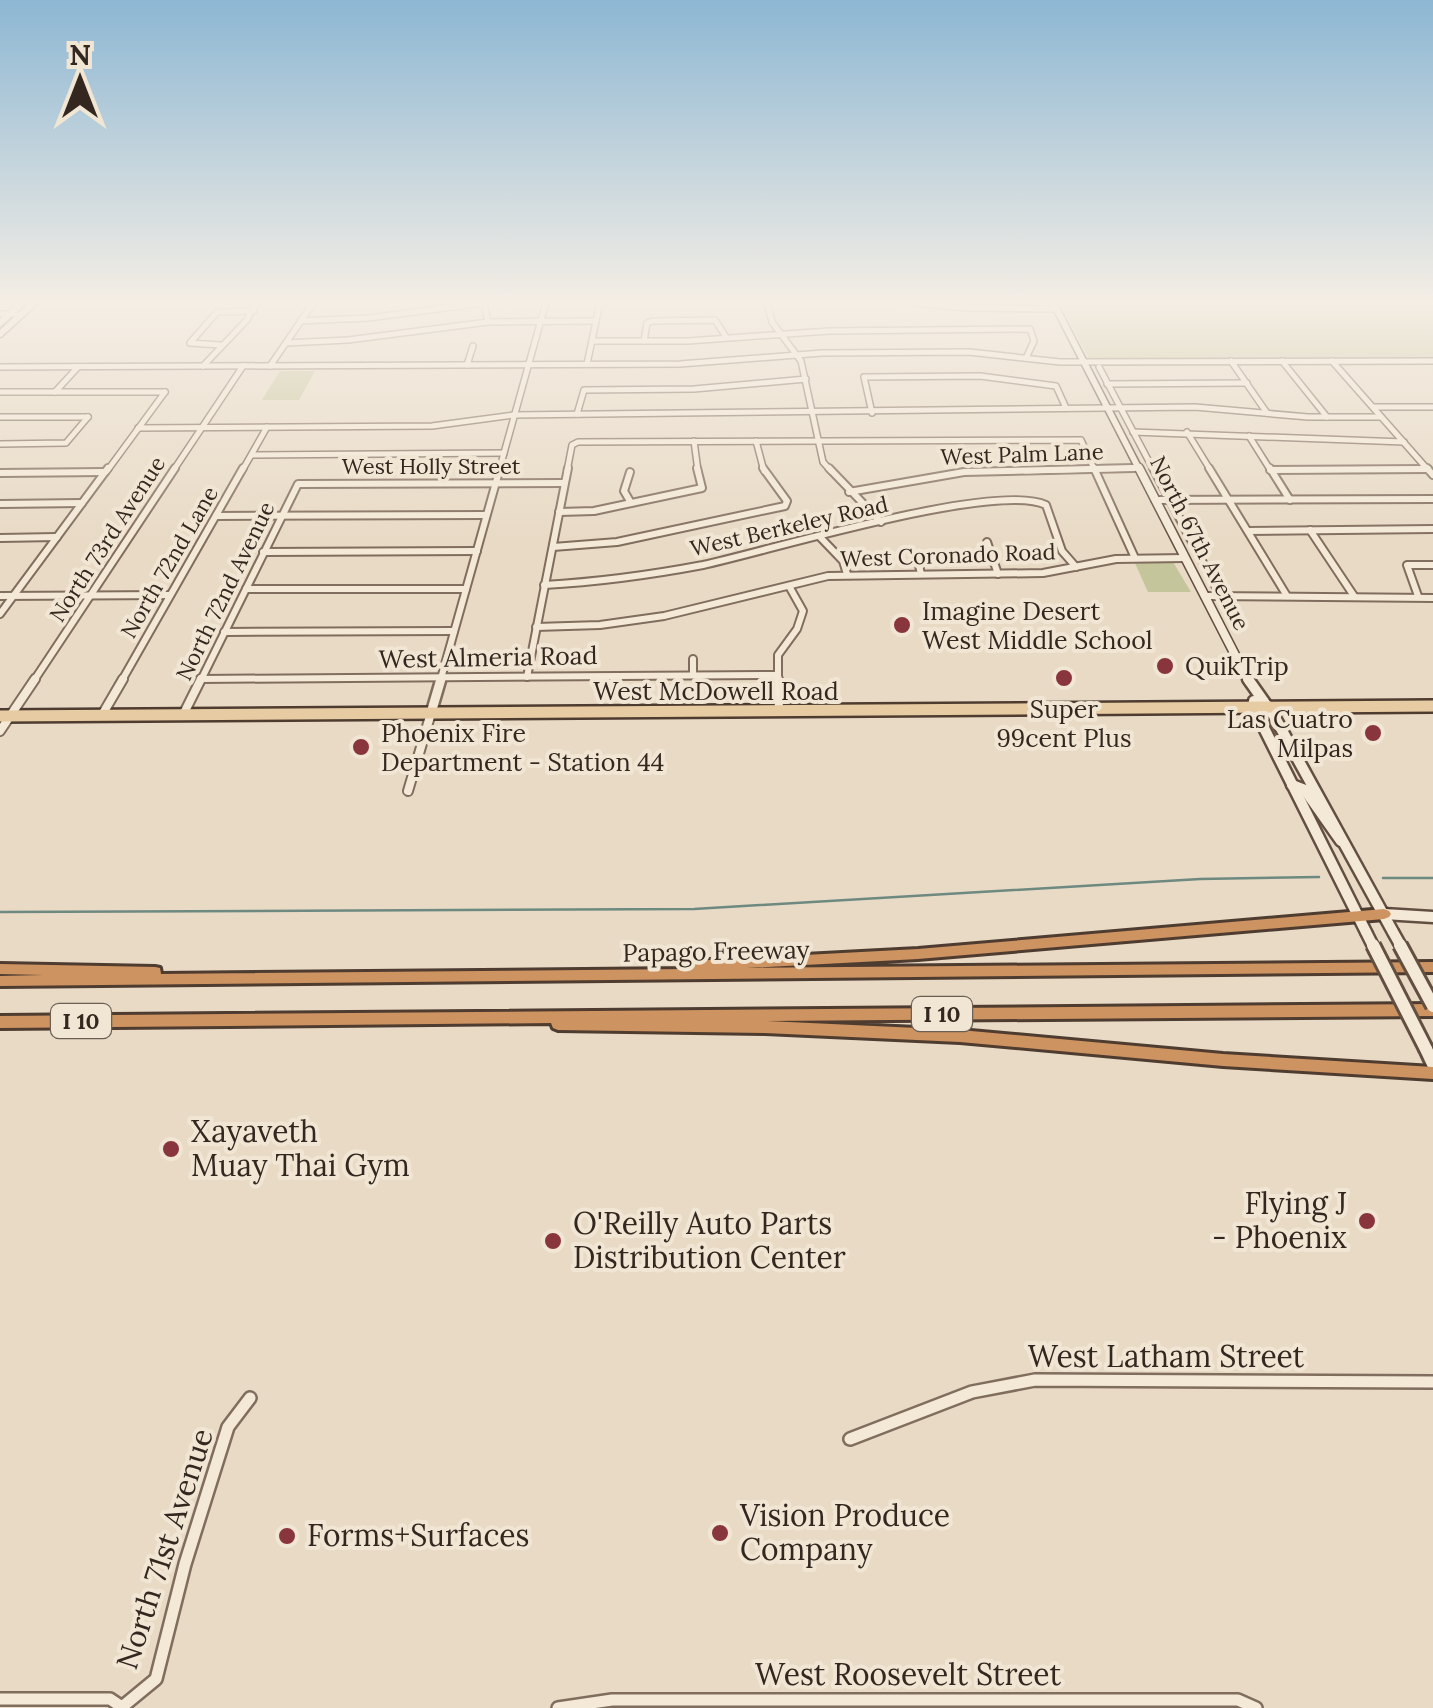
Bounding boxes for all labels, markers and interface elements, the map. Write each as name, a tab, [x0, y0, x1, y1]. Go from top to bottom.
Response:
north arrow	[30, 30, 130, 130]
text: N	[69, 37, 91, 73]
street label: West Palm Lane	[940, 437, 1104, 471]
street label: North 73rd Avenue	[43, 451, 171, 627]
street label: North 67th Avenue	[1144, 451, 1256, 635]
street label: West Holly Street	[342, 452, 521, 480]
street label: North 72nd Lane	[114, 481, 224, 643]
street label: West Berkeley Road	[687, 490, 891, 562]
street label: North 72nd Avenue	[170, 497, 280, 685]
street label: West Coronado Road	[840, 537, 1056, 573]
place label: Imagine Desert West Middle School	[922, 595, 1153, 656]
marker: Imagine Desert West Middle School	[891, 614, 913, 636]
street label: West Almeria Road	[378, 639, 598, 675]
place label: QuikTrip	[1185, 650, 1289, 682]
marker: QuikTrip	[1154, 655, 1176, 677]
marker: Super 99cent Plus	[1053, 667, 1075, 689]
street label: West McDowell Road	[593, 675, 839, 707]
place label: Super 99cent Plus	[996, 693, 1132, 754]
place label: Las Cuatro Milpas	[1227, 703, 1353, 764]
place label: Phoenix Fire Department - Station 44	[381, 717, 664, 778]
marker: Las Cuatro Milpas	[1362, 722, 1384, 744]
marker: Phoenix Fire Department - Station 44	[350, 736, 372, 758]
street label: Papago Freeway	[622, 933, 811, 969]
road number: I 10	[912, 997, 972, 1031]
road number: I 10	[51, 1004, 111, 1038]
place label: Xayaveth Muay Thai Gym	[191, 1112, 410, 1185]
marker: Xayaveth Muay Thai Gym	[160, 1138, 182, 1160]
place label: Flying J - Phoenix	[1212, 1184, 1347, 1256]
place label: O'Reilly Auto Parts Distribution Center	[573, 1204, 846, 1276]
marker: Flying J - Phoenix	[1356, 1210, 1378, 1232]
marker: O'Reilly Auto Parts Distribution Center	[542, 1230, 564, 1252]
street label: West Latham Street	[1028, 1337, 1305, 1375]
street label: North 71st Avenue	[107, 1424, 221, 1674]
place label: Vision Produce Company	[739, 1496, 950, 1569]
place label: Forms+Surfaces	[307, 1516, 529, 1554]
marker: Vision Produce Company	[709, 1522, 731, 1544]
marker: Forms+Surfaces	[276, 1525, 298, 1547]
street label: West Roosevelt Street	[755, 1655, 1061, 1693]

